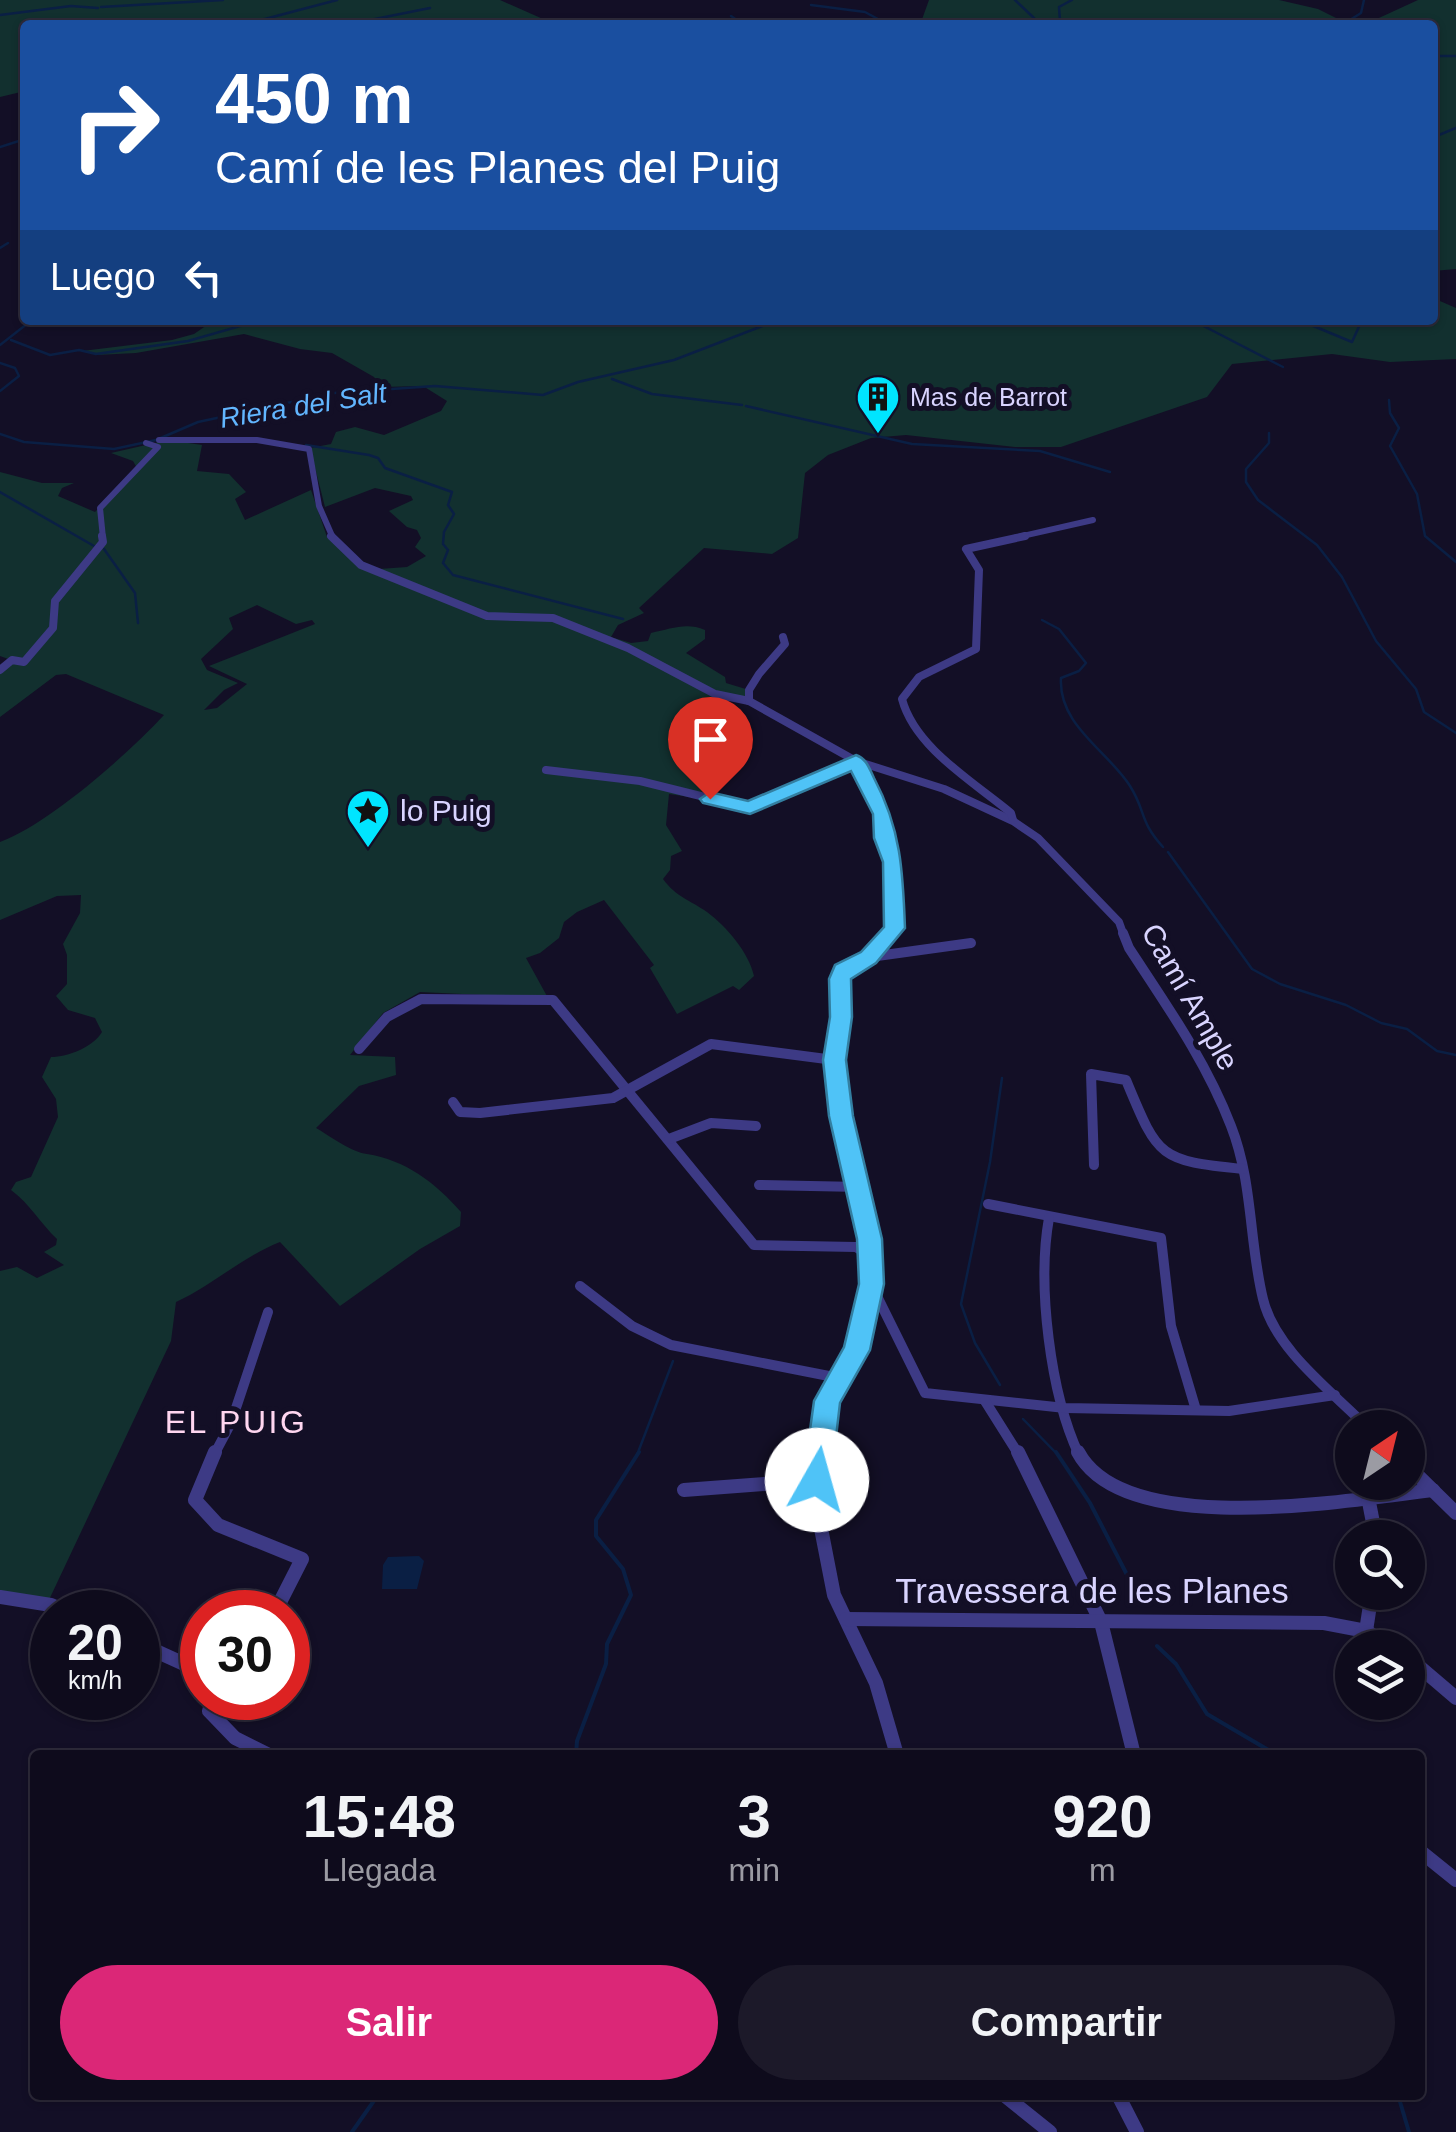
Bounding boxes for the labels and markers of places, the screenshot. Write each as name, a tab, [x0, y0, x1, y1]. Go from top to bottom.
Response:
building icon: Mas de Barrot	[855, 374, 901, 435]
place label: Mas de Barrot	[910, 383, 1067, 411]
pin	[668, 697, 753, 800]
place icon: lo Puig	[345, 788, 391, 849]
place label: lo Puig	[400, 794, 492, 827]

